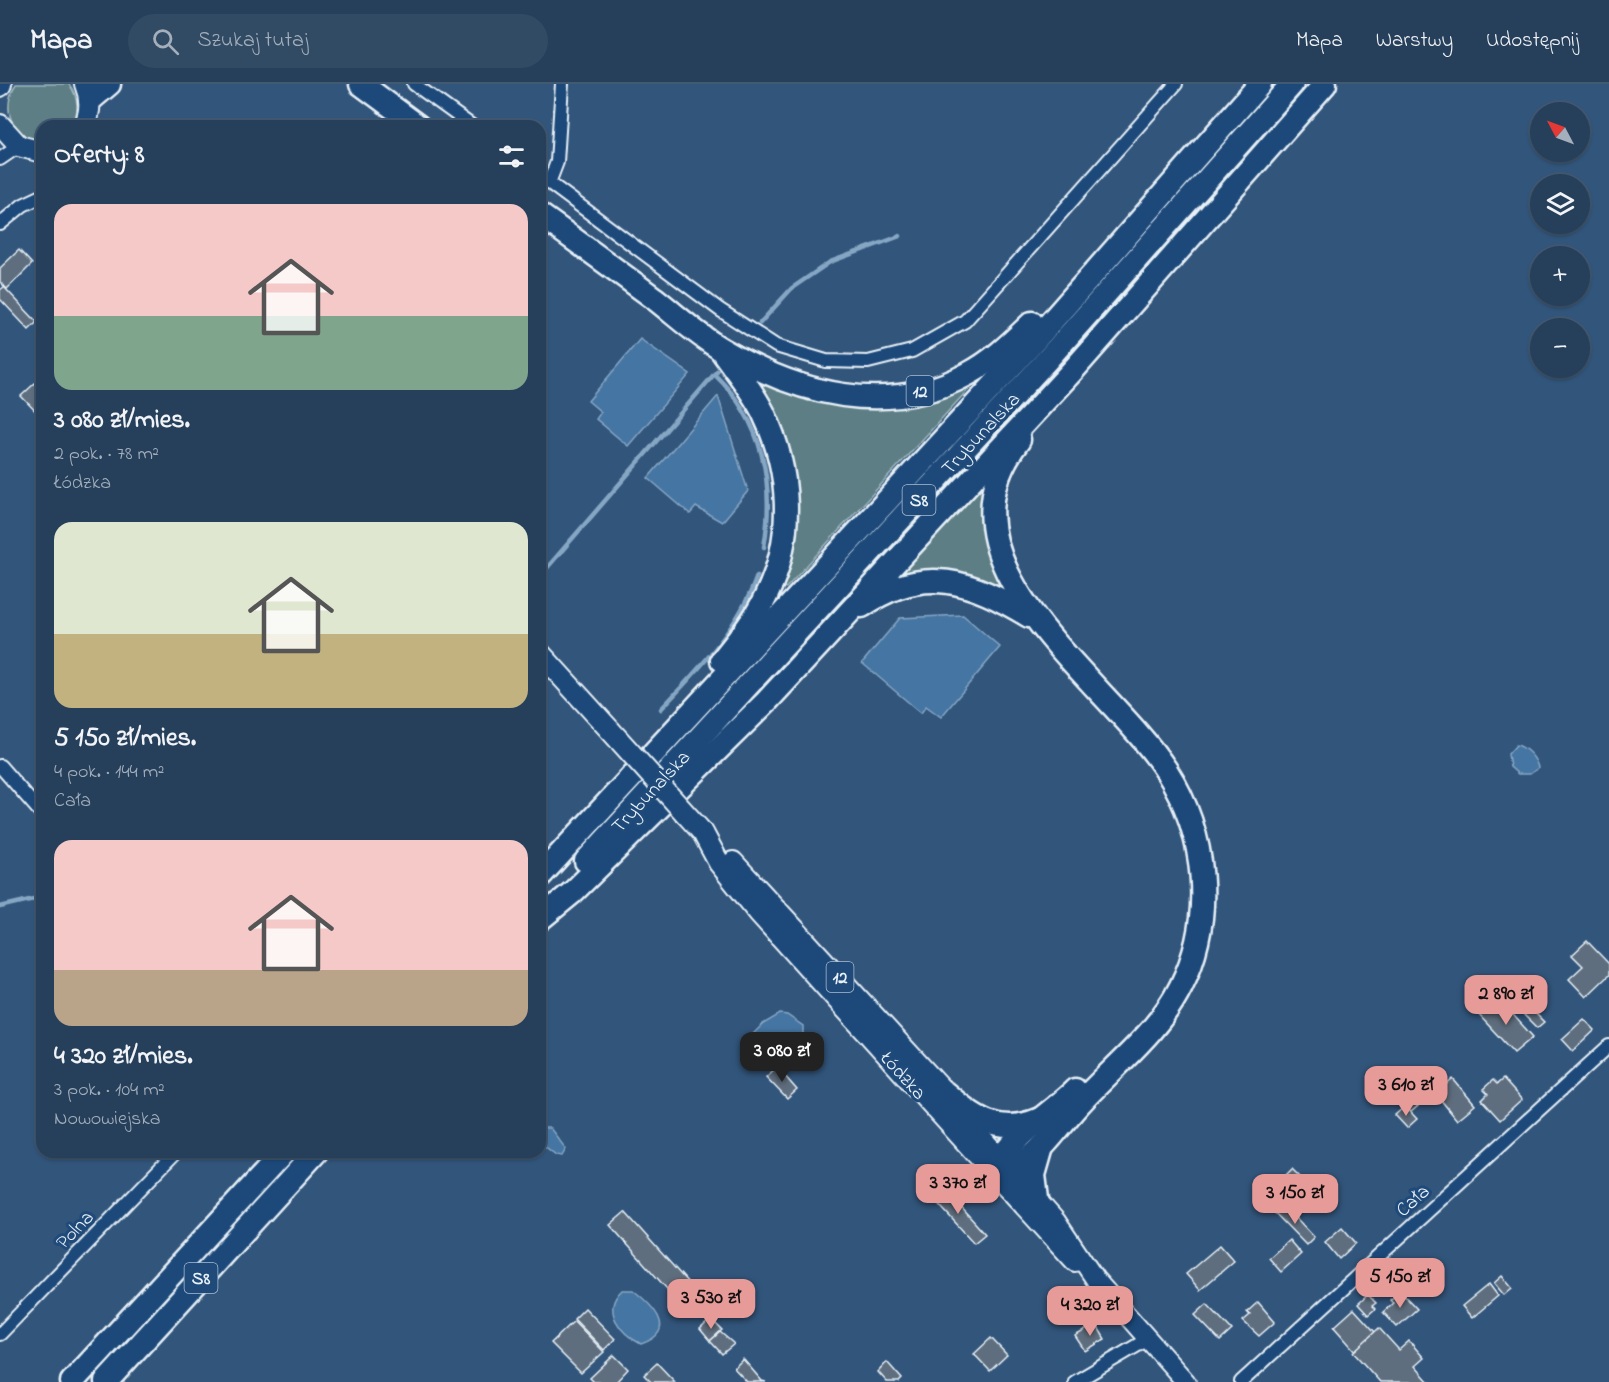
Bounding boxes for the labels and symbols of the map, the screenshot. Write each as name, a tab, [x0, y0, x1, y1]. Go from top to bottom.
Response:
north arrow	[1530, 102, 1590, 162]
road number: 12	[906, 376, 934, 406]
street label: Trybunalska	[936, 387, 1028, 483]
road number: S8	[902, 485, 936, 515]
street label: Trybunalska	[606, 745, 698, 841]
road number: 12	[826, 962, 854, 992]
pin: 2 890 zł	[1444, 975, 1568, 1026]
pin: 3 080 zł	[720, 1032, 844, 1083]
street label: Łódzka	[872, 1045, 932, 1108]
pin: 3 610 zł	[1344, 1066, 1468, 1117]
pin: 3 370 zł	[896, 1164, 1020, 1215]
pin: 3 150 zł	[1233, 1174, 1357, 1225]
street label: Cała	[1390, 1179, 1437, 1225]
street label: Polna	[50, 1205, 102, 1257]
pin: 5 150 zł	[1338, 1258, 1462, 1309]
road number: S8	[184, 1263, 218, 1293]
pin: 3 530 zł	[649, 1279, 773, 1330]
pin: 4 320 zł	[1028, 1286, 1152, 1337]

